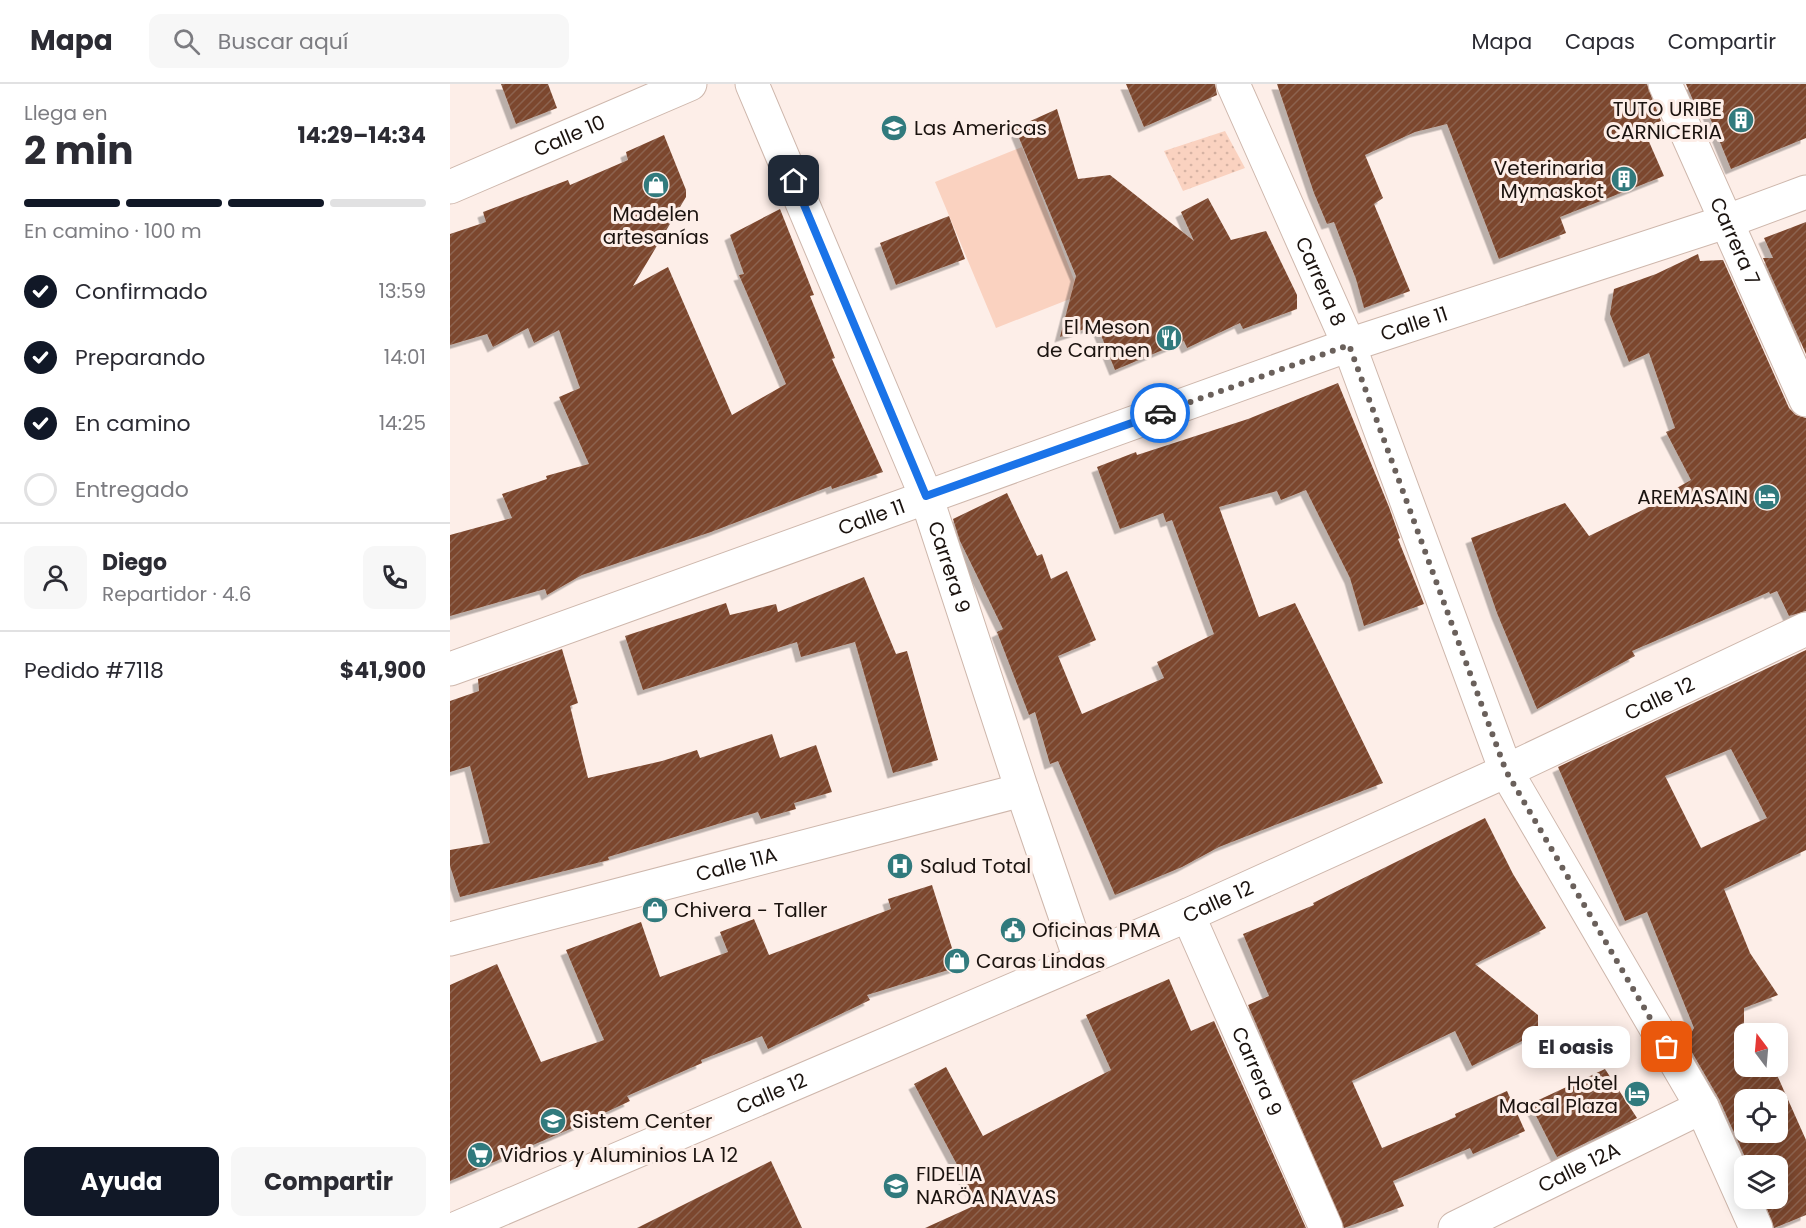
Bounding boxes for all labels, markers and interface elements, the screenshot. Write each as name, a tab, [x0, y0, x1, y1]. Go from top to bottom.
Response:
search box	[149, 14, 569, 68]
text: Mapa	[30, 21, 113, 60]
icon: search	[170, 25, 203, 58]
text: Buscar aquí	[218, 26, 348, 57]
text: Mapa	[1471, 27, 1532, 56]
text: Capas	[1565, 27, 1635, 56]
text: Compartir	[1668, 27, 1776, 56]
place label: TUTO URIBE CARNICERIA	[1606, 95, 1722, 146]
text: Llega en	[24, 99, 108, 127]
building icon: TUTO URIBE CARNICERIA	[1726, 105, 1756, 135]
street label: Calle 10	[529, 108, 610, 163]
school or university icon: Las Americas	[879, 113, 909, 143]
place label: Las Americas	[914, 114, 1047, 142]
text: 14:29–14:34	[298, 120, 426, 151]
text: 2 min	[24, 123, 134, 178]
place label: Veterinaria Mymaskot	[1494, 154, 1604, 205]
pin	[768, 155, 819, 206]
icon: home	[777, 164, 810, 197]
building icon: Veterinaria Mymaskot	[1609, 164, 1639, 194]
shop icon: Madelen artesanías	[641, 170, 671, 200]
street label: Carrera 7	[1703, 193, 1767, 290]
place label: Madelen artesanías	[603, 200, 709, 251]
text: En camino · 100 m	[24, 217, 202, 245]
street label: Carrera 8	[1289, 232, 1353, 331]
icon: check	[24, 275, 57, 308]
text: Confirmado	[75, 276, 208, 307]
text: 13:59	[378, 277, 426, 305]
street label: Calle 11	[1377, 300, 1451, 348]
place label: El Meson de Carmen	[1037, 313, 1150, 364]
restaurant icon: El Meson de Carmen	[1154, 323, 1184, 353]
icon: check	[24, 341, 57, 374]
text: Preparando	[75, 342, 205, 373]
text: 14:01	[384, 343, 426, 371]
courier	[1130, 383, 1190, 443]
icon: car	[1144, 397, 1177, 430]
icon: check	[24, 407, 57, 440]
text: En camino	[75, 408, 191, 439]
text: 14:25	[379, 409, 426, 437]
text: Entregado	[75, 474, 189, 505]
hotel icon: AREMASAIN	[1752, 482, 1782, 512]
place label: AREMASAIN	[1637, 483, 1748, 511]
street label: Calle 11	[834, 492, 909, 542]
street label: Carrera 9	[921, 517, 977, 617]
button: person	[24, 546, 87, 609]
button: phone	[363, 546, 426, 609]
text: Diego	[102, 547, 167, 578]
text: Repartidor · 4.6	[102, 580, 251, 608]
text: Pedido #7118	[24, 655, 164, 686]
text: $41,900	[340, 655, 426, 686]
street label: Calle 12	[1620, 670, 1699, 727]
street label: Calle 11A	[693, 840, 780, 888]
hospital icon: Salud Total	[885, 851, 915, 881]
place label: Salud Total	[920, 852, 1031, 880]
street label: Calle 12	[1178, 873, 1258, 930]
shop icon: Chivera - Taller	[640, 895, 670, 925]
place label: Chivera - Taller	[674, 896, 828, 924]
public building icon: Oficinas PMA	[998, 915, 1028, 945]
place label: Oficinas PMA	[1032, 916, 1161, 944]
shop icon: Caras Lindas	[942, 946, 972, 976]
place label: Caras Lindas	[976, 947, 1106, 975]
pin	[1641, 1021, 1692, 1072]
street label: Carrera 9	[1225, 1022, 1289, 1121]
north arrow	[1734, 1023, 1788, 1077]
map controls	[1734, 1023, 1788, 1209]
callout: El oasis	[1523, 1026, 1631, 1068]
icon: bag	[1650, 1030, 1683, 1063]
text: El oasis	[1538, 1033, 1614, 1061]
street label: Calle 12	[732, 1066, 811, 1121]
place label: Hotel Macal Plaza	[1499, 1069, 1618, 1120]
hotel icon: Hotel Macal Plaza	[1622, 1079, 1652, 1109]
button: locate	[1734, 1089, 1788, 1143]
school or university icon: Sistem Center	[538, 1106, 568, 1136]
place label: Sistem Center	[572, 1107, 713, 1135]
street label: Calle 12A	[1533, 1135, 1625, 1199]
supermarket icon: Vidrios y Aluminios LA 12	[465, 1140, 495, 1170]
place label: Vidrios y Aluminios LA 12	[500, 1141, 738, 1169]
button: Ayuda	[24, 1147, 219, 1216]
button: Compartir	[231, 1147, 426, 1216]
button: layers	[1734, 1155, 1788, 1209]
place label: FIDELIA NARÖA NAVAS	[916, 1160, 1057, 1211]
school or university icon: FIDELIA NARÖA NAVAS	[881, 1171, 911, 1201]

